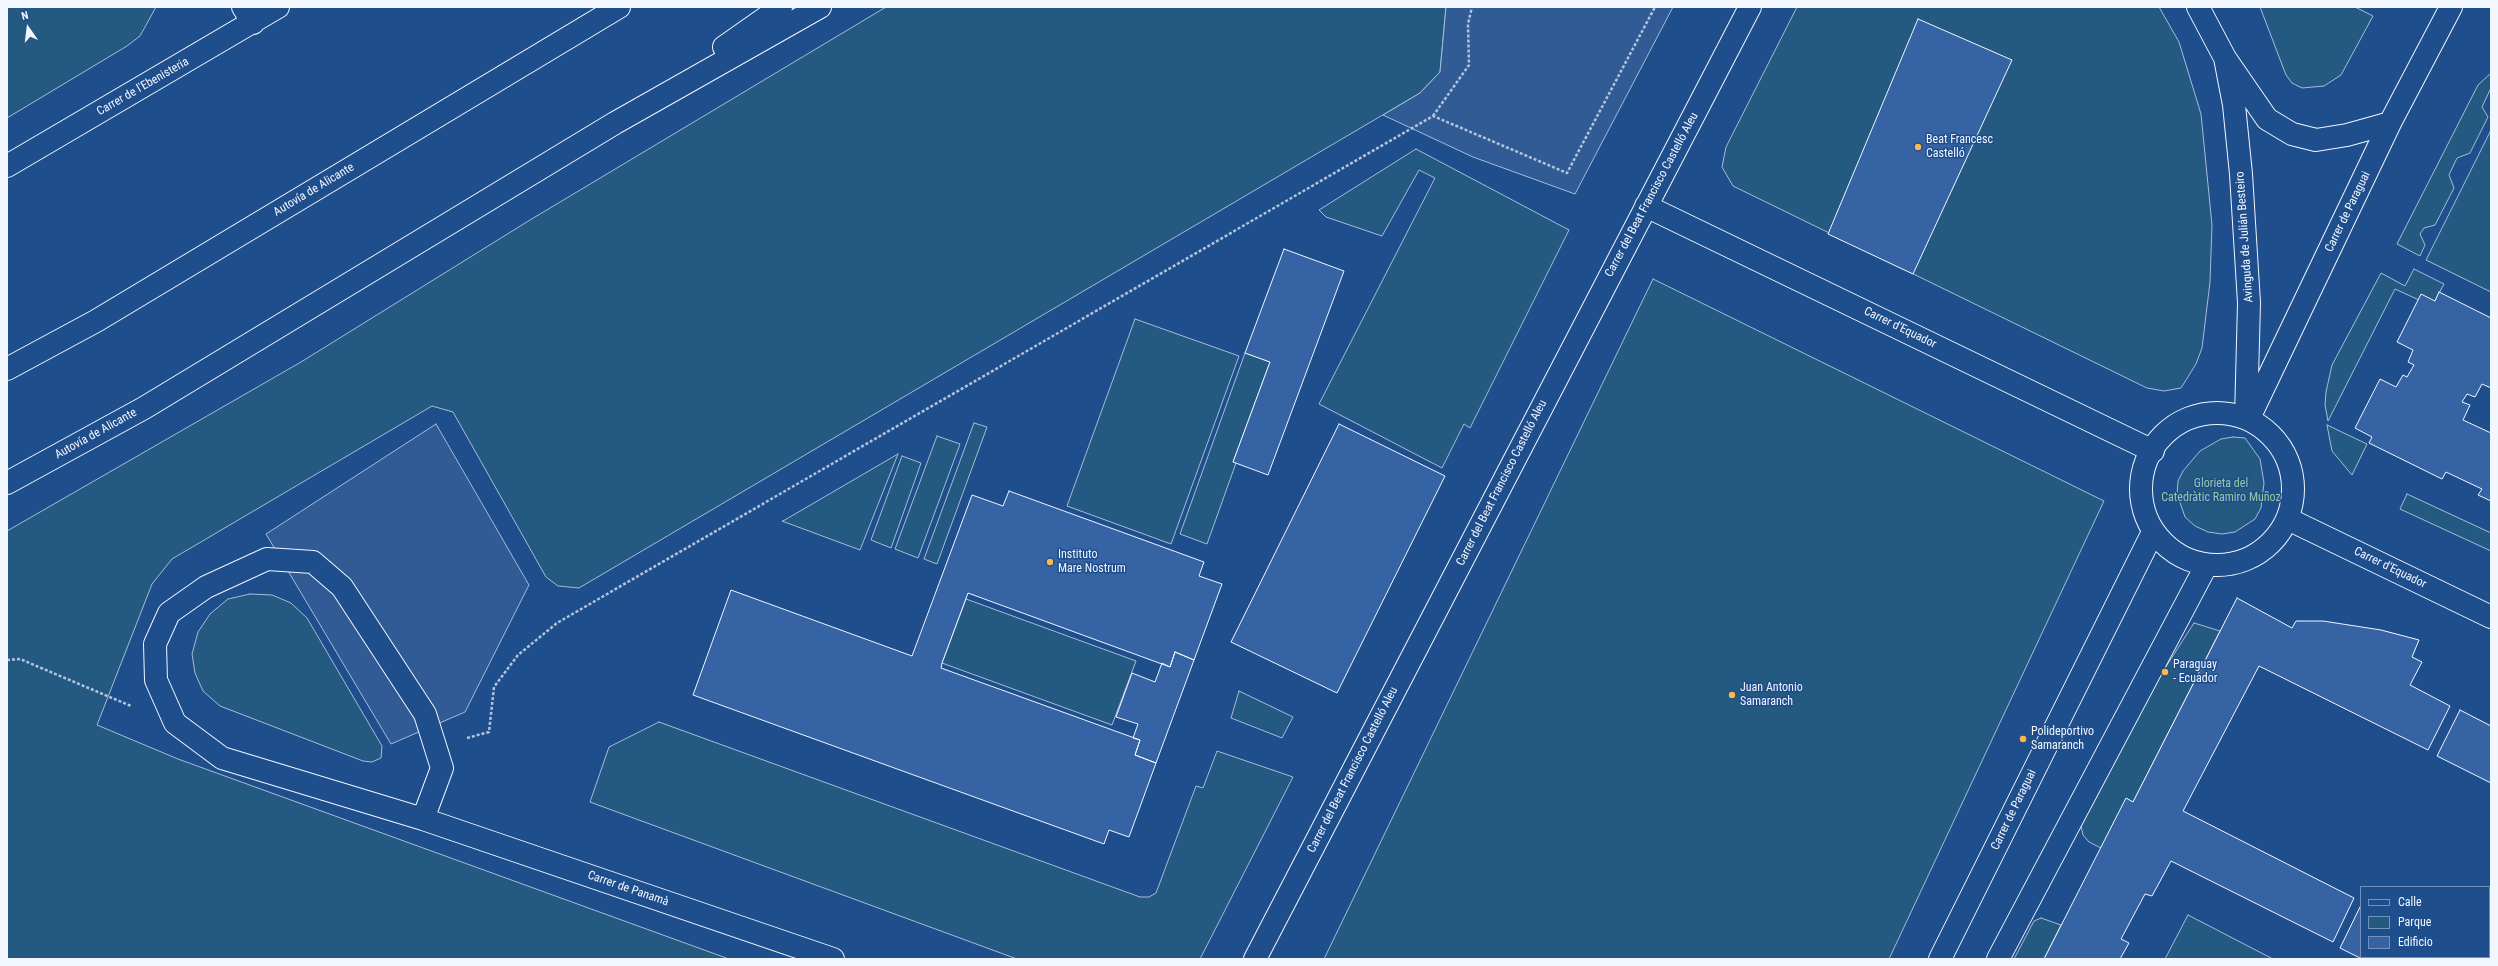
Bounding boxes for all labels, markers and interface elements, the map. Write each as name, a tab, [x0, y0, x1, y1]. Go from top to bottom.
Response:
north arrow	[8, 8, 48, 48]
text: N	[20, 9, 30, 23]
street label: Carrer de l'Ebenisteria	[94, 55, 192, 119]
street label: Carrer del Beat Francisco Castelló Aleu	[1602, 110, 1702, 280]
place label: Beat Francesc Castelló	[1926, 133, 1993, 161]
marker: Beat Francesc Castelló	[1913, 142, 1923, 152]
street label: Autovía de Alicante	[271, 160, 357, 220]
street label: Carrer de Paraguai	[2322, 169, 2374, 255]
street label: Avinguda de Julián Besteiro	[2233, 171, 2257, 303]
street label: Carrer d'Equador	[1861, 304, 1939, 352]
street label: Carrer del Beat Francisco Castelló Aleu	[1454, 398, 1550, 568]
street label: Autovía de Alicante	[52, 406, 140, 462]
park label: Glorieta del Catedràtic Ramiro Muñoz	[2161, 477, 2281, 505]
street label: Carrer d'Equador	[2351, 544, 2429, 592]
place label: Instituto Mare Nostrum	[1058, 548, 1126, 576]
marker: Instituto Mare Nostrum	[1045, 557, 1055, 567]
place label: Paraguay - Ecuador	[2173, 658, 2217, 686]
marker: Paraguay - Ecuador	[2160, 667, 2170, 677]
place label: Juan Antonio Samaranch	[1740, 681, 1803, 709]
street label: Carrer del Beat Francisco Castelló Aleu	[1305, 685, 1401, 855]
marker: Juan Antonio Samaranch	[1727, 690, 1737, 700]
place label: Polideportivo Samaranch	[2031, 725, 2094, 753]
marker: Polideportivo Samaranch	[2018, 734, 2028, 744]
street label: Carrer de Paraguai	[1988, 767, 2040, 853]
street label: Carrer de Panamà	[586, 868, 670, 910]
legend	[2360, 886, 2490, 958]
text: Calle	[2398, 895, 2422, 909]
text: Parque	[2398, 915, 2431, 929]
text: Edificio	[2398, 935, 2433, 949]

